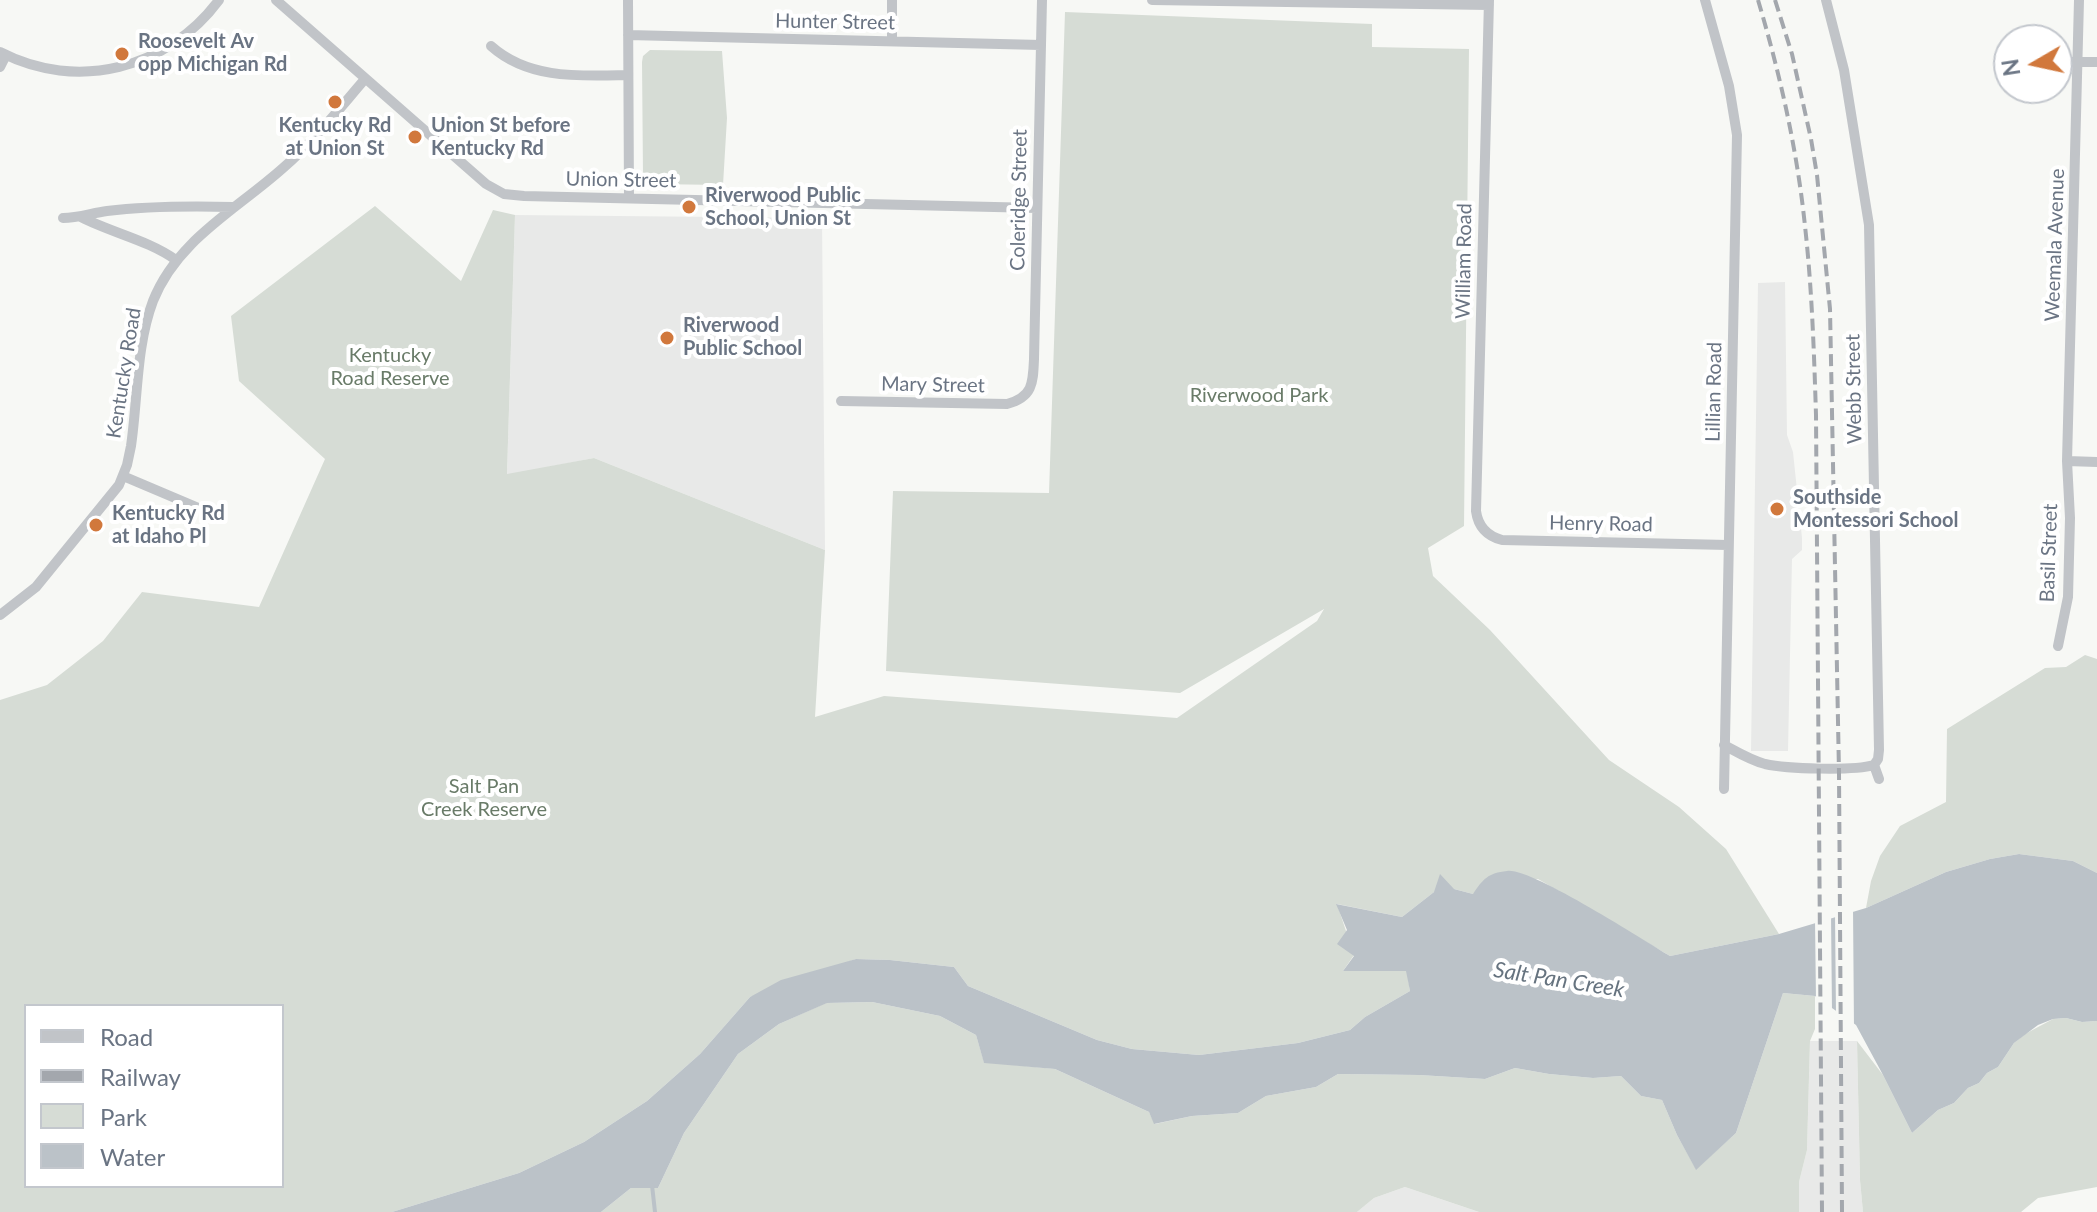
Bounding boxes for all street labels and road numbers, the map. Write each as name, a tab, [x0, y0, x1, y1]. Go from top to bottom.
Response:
street label: Hunter Street	[775, 9, 895, 35]
street label: Coleridge Street	[1006, 129, 1032, 271]
street label: Union Street	[565, 167, 677, 193]
street label: Weemala Avenue	[2040, 168, 2070, 322]
street label: William Road	[1451, 203, 1477, 319]
street label: Kentucky Road	[102, 306, 146, 440]
street label: Webb Street	[1841, 334, 1867, 444]
street label: Lillian Road	[1701, 342, 1727, 442]
street label: Mary Street	[881, 372, 985, 398]
street label: Basil Street	[2035, 503, 2063, 603]
street label: Henry Road	[1549, 511, 1653, 537]

